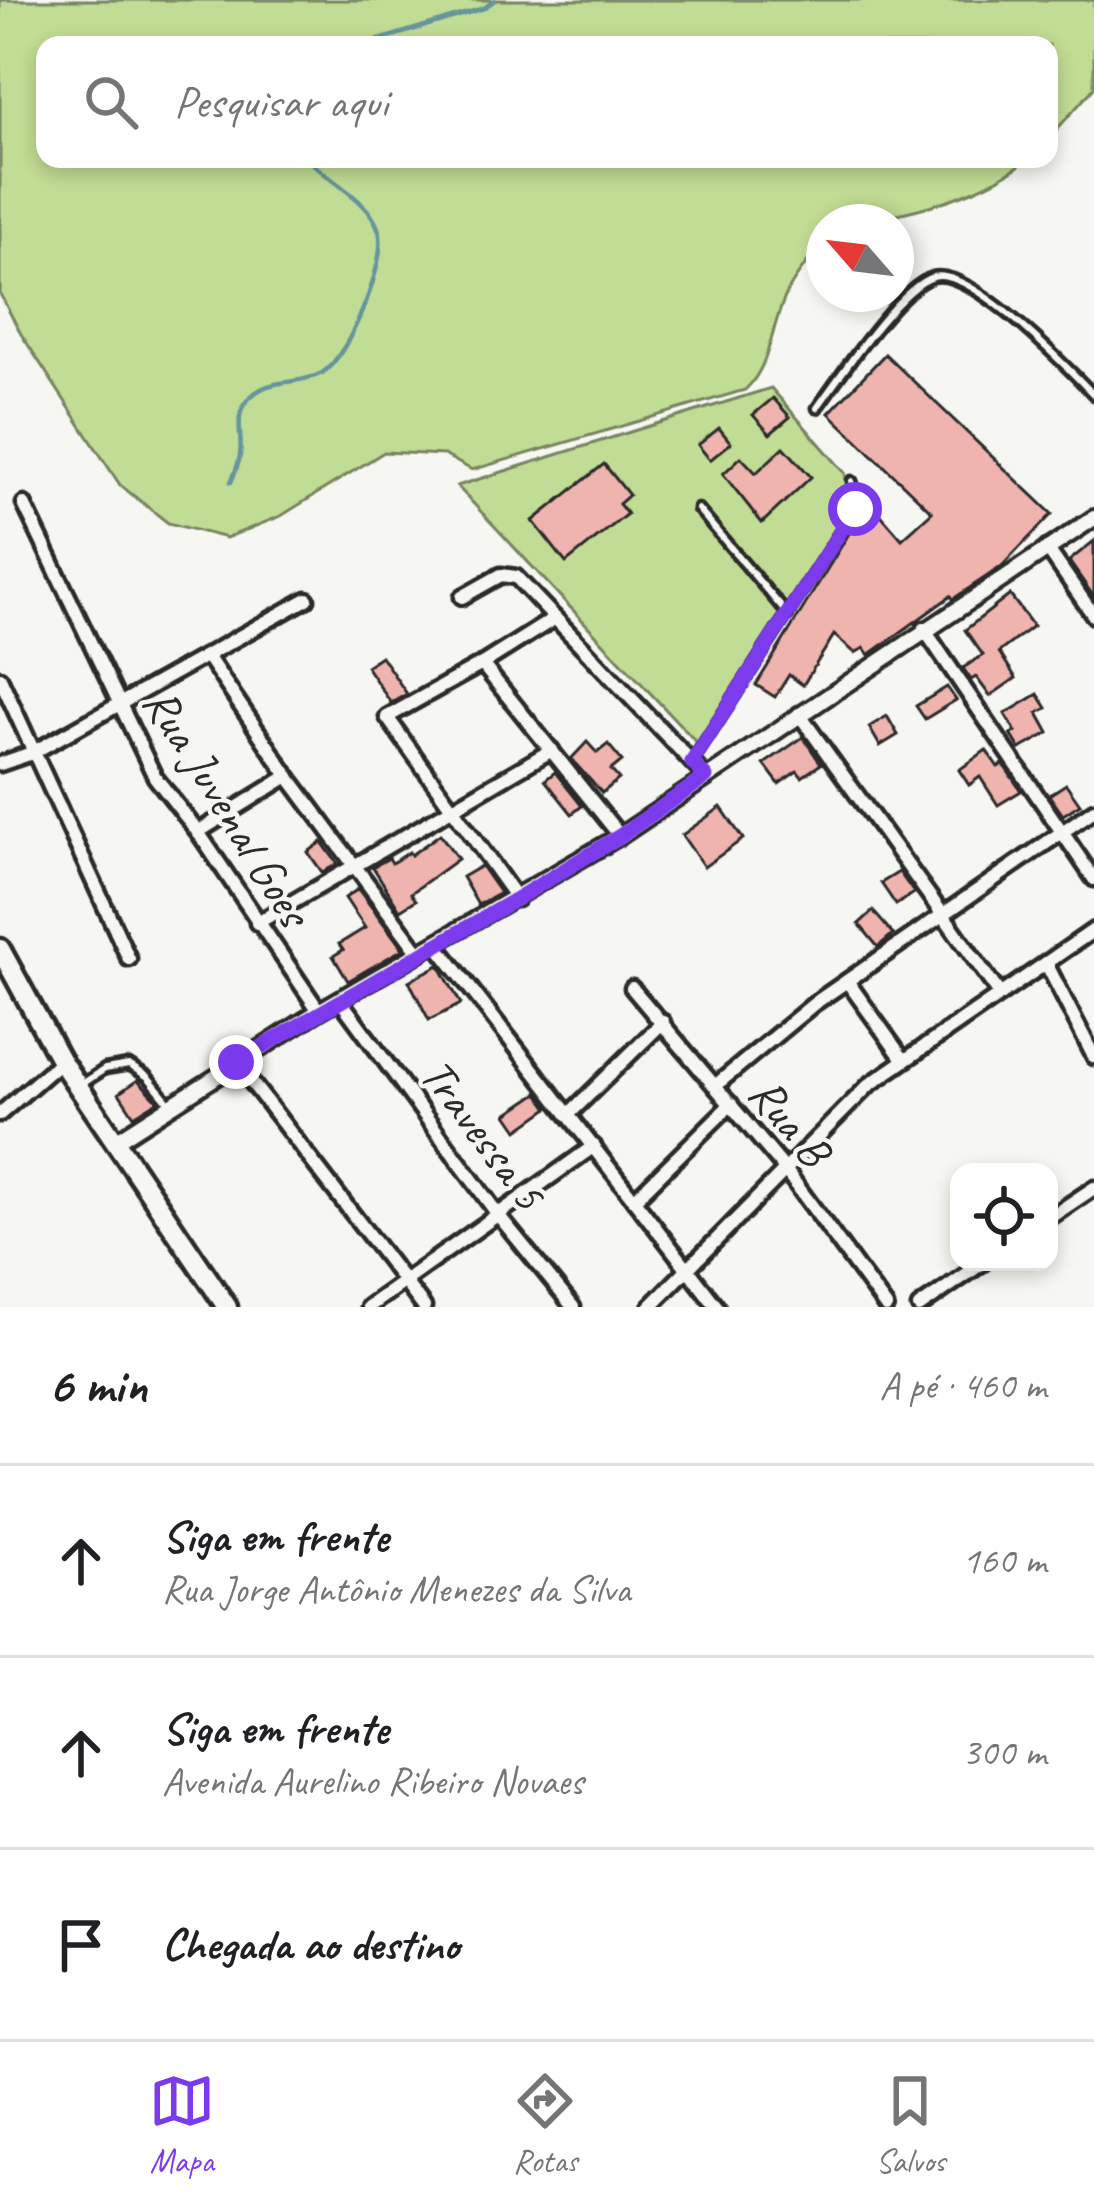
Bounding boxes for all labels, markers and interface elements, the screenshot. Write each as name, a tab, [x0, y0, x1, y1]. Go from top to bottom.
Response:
search box	[36, 36, 1058, 168]
icon: search	[78, 69, 144, 135]
text: Pesquisar aqui	[174, 74, 388, 131]
north arrow	[806, 204, 914, 312]
route start	[828, 482, 882, 536]
street label: Rua Juvenal Goes	[130, 676, 327, 941]
route end	[209, 1035, 263, 1089]
street label: Travessa 5	[407, 1046, 561, 1223]
street label: Rua B	[736, 1065, 846, 1181]
map controls	[950, 1163, 1058, 1271]
button: locate	[950, 1163, 1058, 1271]
text: 6 min	[48, 1353, 147, 1417]
text: A pé · 460 m	[879, 1361, 1046, 1410]
text: Siga em frente	[162, 1508, 389, 1565]
icon: ahead	[48, 1528, 114, 1594]
text: 160 m	[962, 1536, 1046, 1585]
text: Rua Jorge Antônio Menezes da Silva	[162, 1565, 630, 1614]
text: Siga em frente	[162, 1700, 389, 1757]
icon: ahead	[48, 1720, 114, 1786]
text: 300 m	[962, 1728, 1046, 1777]
text: Avenida Aurelino Ribeiro Novaes	[162, 1757, 583, 1806]
icon: arrive	[48, 1912, 114, 1978]
text: Chegada ao destino	[162, 1916, 459, 1973]
tab: Mapa	[149, 2068, 215, 2182]
tab: Rotas	[512, 2068, 578, 2182]
tab: Salvos	[876, 2068, 945, 2182]

